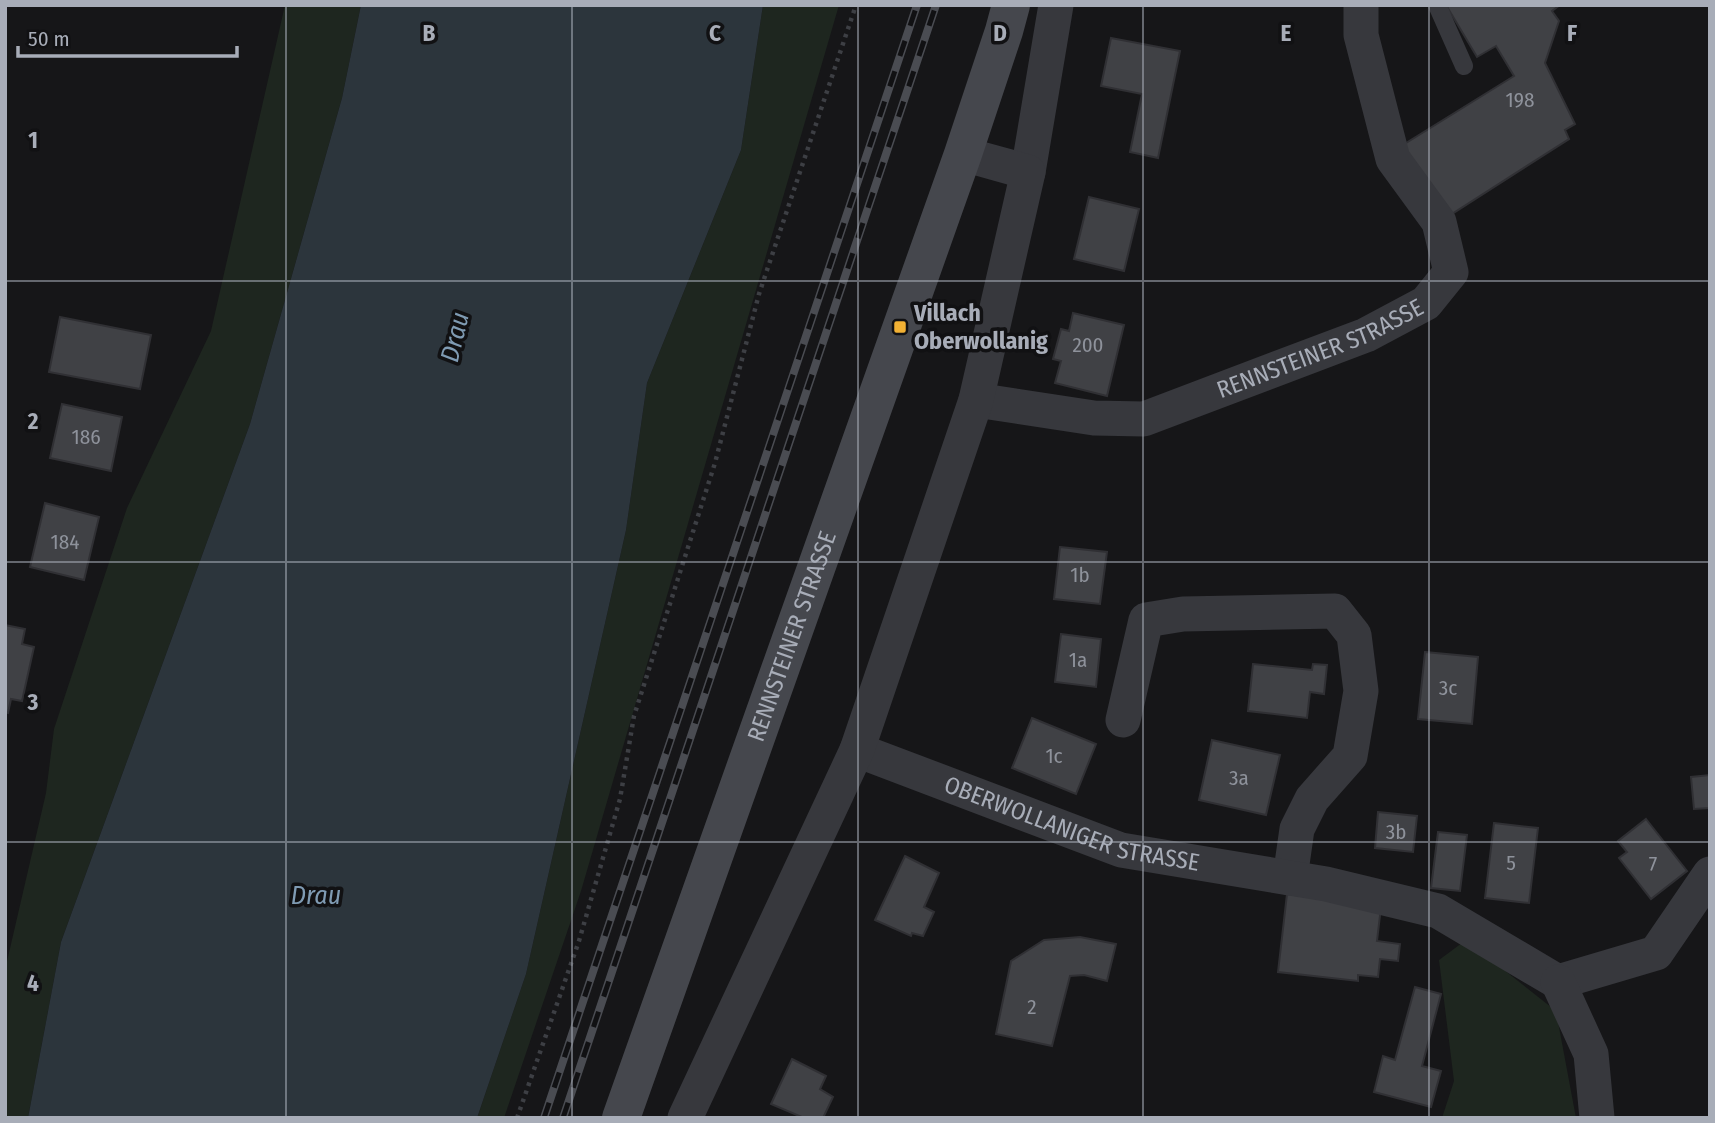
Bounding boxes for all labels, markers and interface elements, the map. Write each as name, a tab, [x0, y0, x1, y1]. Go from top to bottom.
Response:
scale bar	[18, 14, 236, 58]
text: B	[423, 19, 436, 47]
text: C	[709, 19, 721, 47]
text: D	[993, 19, 1007, 47]
text: E	[1281, 19, 1292, 47]
text: F	[1567, 19, 1577, 47]
text: 50 m	[28, 26, 70, 52]
house number: 198	[1506, 87, 1534, 113]
text: 1	[28, 126, 38, 154]
street label: RENNSTEINER STRASSE	[1213, 293, 1428, 404]
place label: Villach Oberwollanig	[913, 299, 1048, 355]
water label: Drau	[434, 309, 476, 365]
marker: Villach Oberwollanig	[892, 319, 908, 335]
house number: 200	[1072, 332, 1104, 358]
text: 2	[27, 407, 39, 435]
house number: 186	[71, 424, 101, 450]
street label: RENNSTEINER STRASSE	[742, 527, 842, 745]
house number: 184	[51, 529, 79, 555]
house number: 1b	[1070, 562, 1090, 588]
house number: 1a	[1069, 647, 1087, 673]
house number: 3c	[1439, 675, 1457, 701]
text: 3	[27, 688, 39, 716]
house number: 1c	[1045, 743, 1063, 769]
house number: 3a	[1229, 765, 1249, 791]
street label: OBERWOLLANIGER STRASSE	[940, 770, 1202, 877]
house number: 3b	[1386, 819, 1406, 845]
house number: 5	[1506, 850, 1516, 876]
house number: 7	[1649, 851, 1657, 877]
water label: Drau	[291, 880, 341, 911]
text: 4	[27, 969, 39, 997]
house number: 2	[1027, 994, 1037, 1020]

